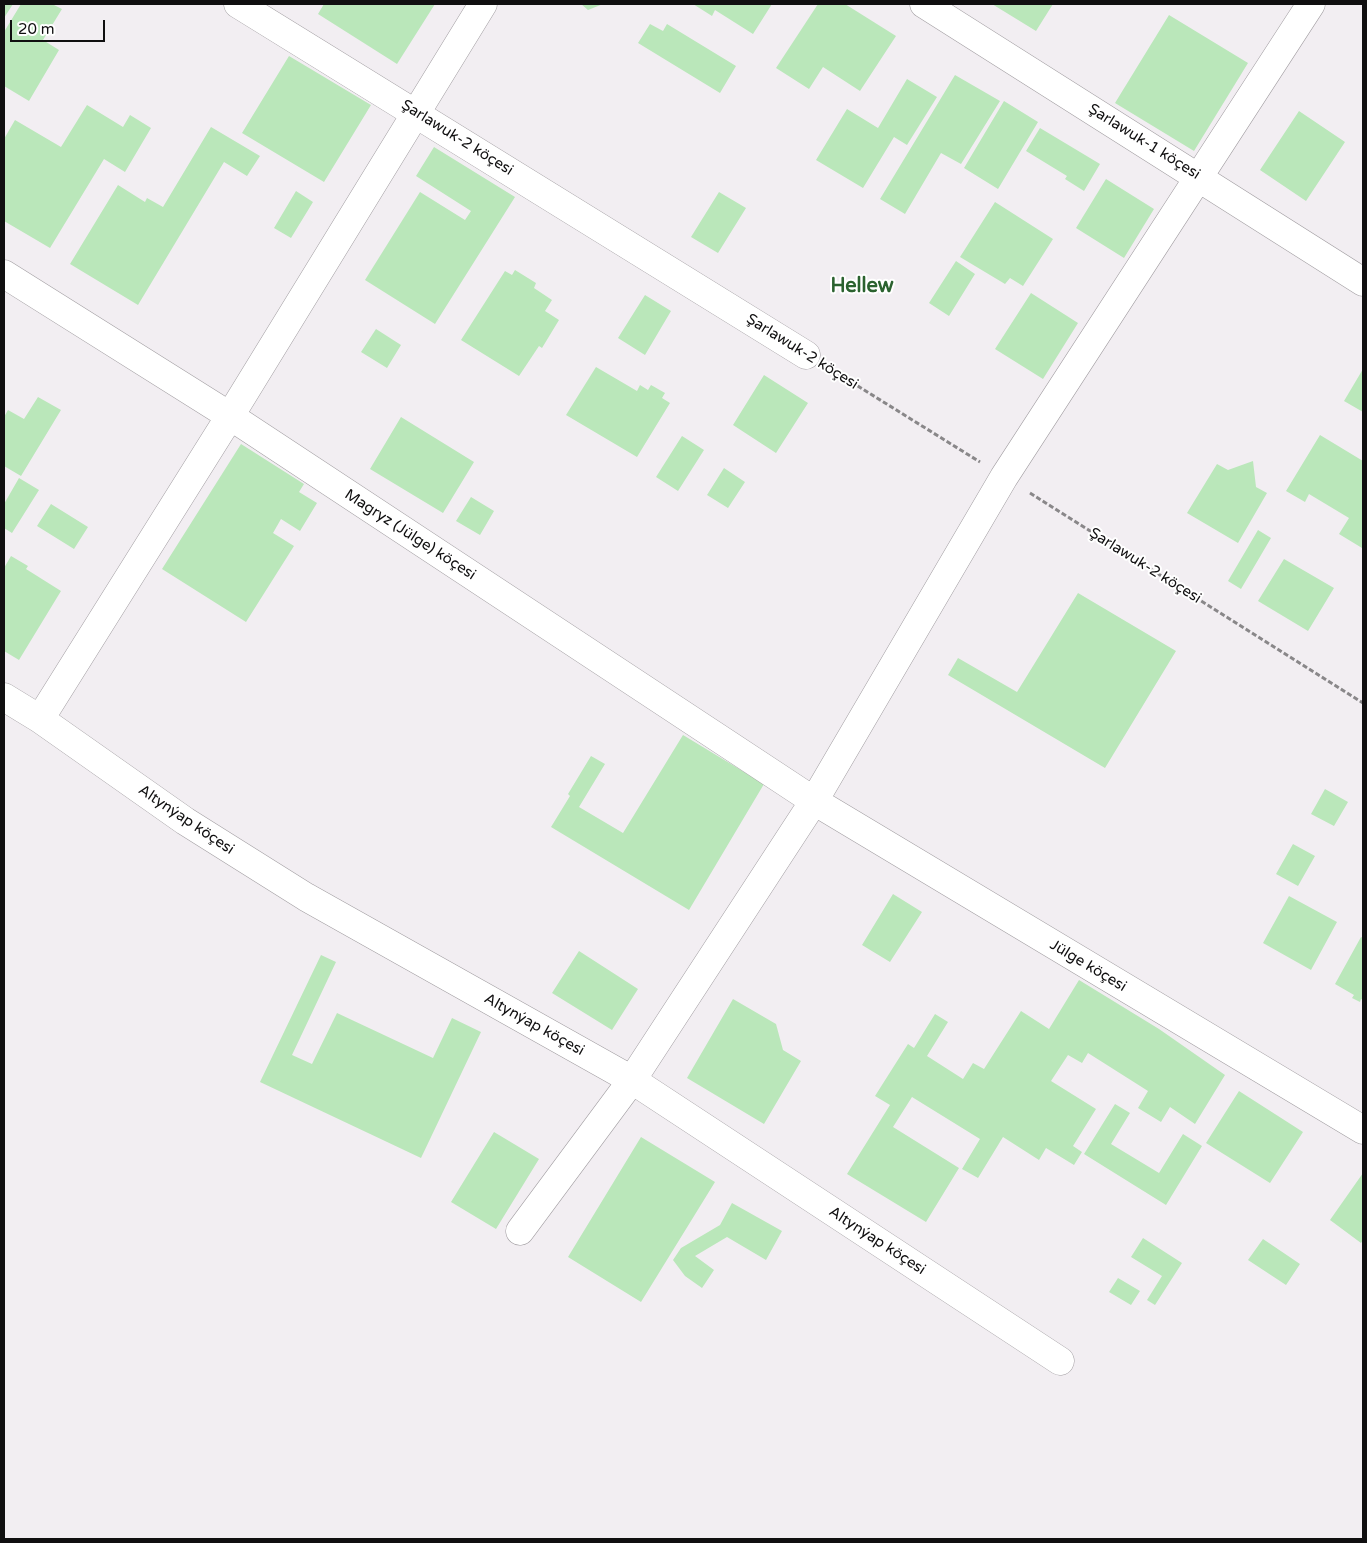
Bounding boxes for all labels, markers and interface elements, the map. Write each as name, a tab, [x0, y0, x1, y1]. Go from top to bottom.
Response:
scale bar	[12, 10, 108, 42]
text: 20 m	[18, 20, 55, 38]
street label: Şarlawuk-2 köçesi	[398, 96, 516, 180]
street label: Şarlawuk-1 köçesi	[1085, 100, 1203, 184]
district label: Hellew	[830, 275, 894, 299]
street label: Şarlawuk-2 köçesi	[743, 310, 861, 394]
street label: Magryz (Jülge) köçesi	[341, 486, 479, 584]
street label: Şarlawuk-2 köçesi	[1086, 524, 1204, 608]
street label: Altynýap köçesi	[135, 781, 237, 859]
street label: Jülge köçesi	[1046, 936, 1130, 996]
street label: Altynýap köçesi	[481, 990, 587, 1060]
street label: Altynýap köçesi	[825, 1203, 929, 1279]

